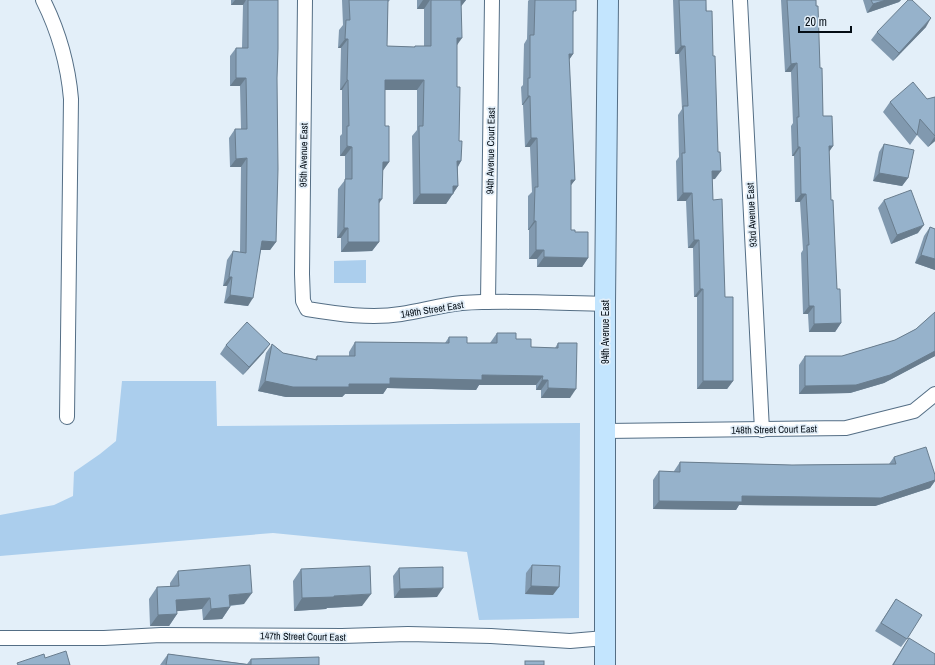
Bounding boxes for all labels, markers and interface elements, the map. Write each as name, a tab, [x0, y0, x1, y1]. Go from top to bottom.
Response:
scale bar	[799, 8, 851, 34]
text: 20 m	[805, 14, 827, 30]
street label: 94th Avenue Court East	[483, 107, 498, 194]
street label: 95th Avenue East	[296, 122, 311, 187]
street label: 93rd Avenue East	[743, 182, 760, 248]
street label: 149th Street East	[400, 298, 465, 321]
street label: 94th Avenue East	[599, 299, 612, 364]
street label: 148th Street Court East	[731, 422, 818, 437]
street label: 147th Street Court East	[260, 629, 347, 644]

